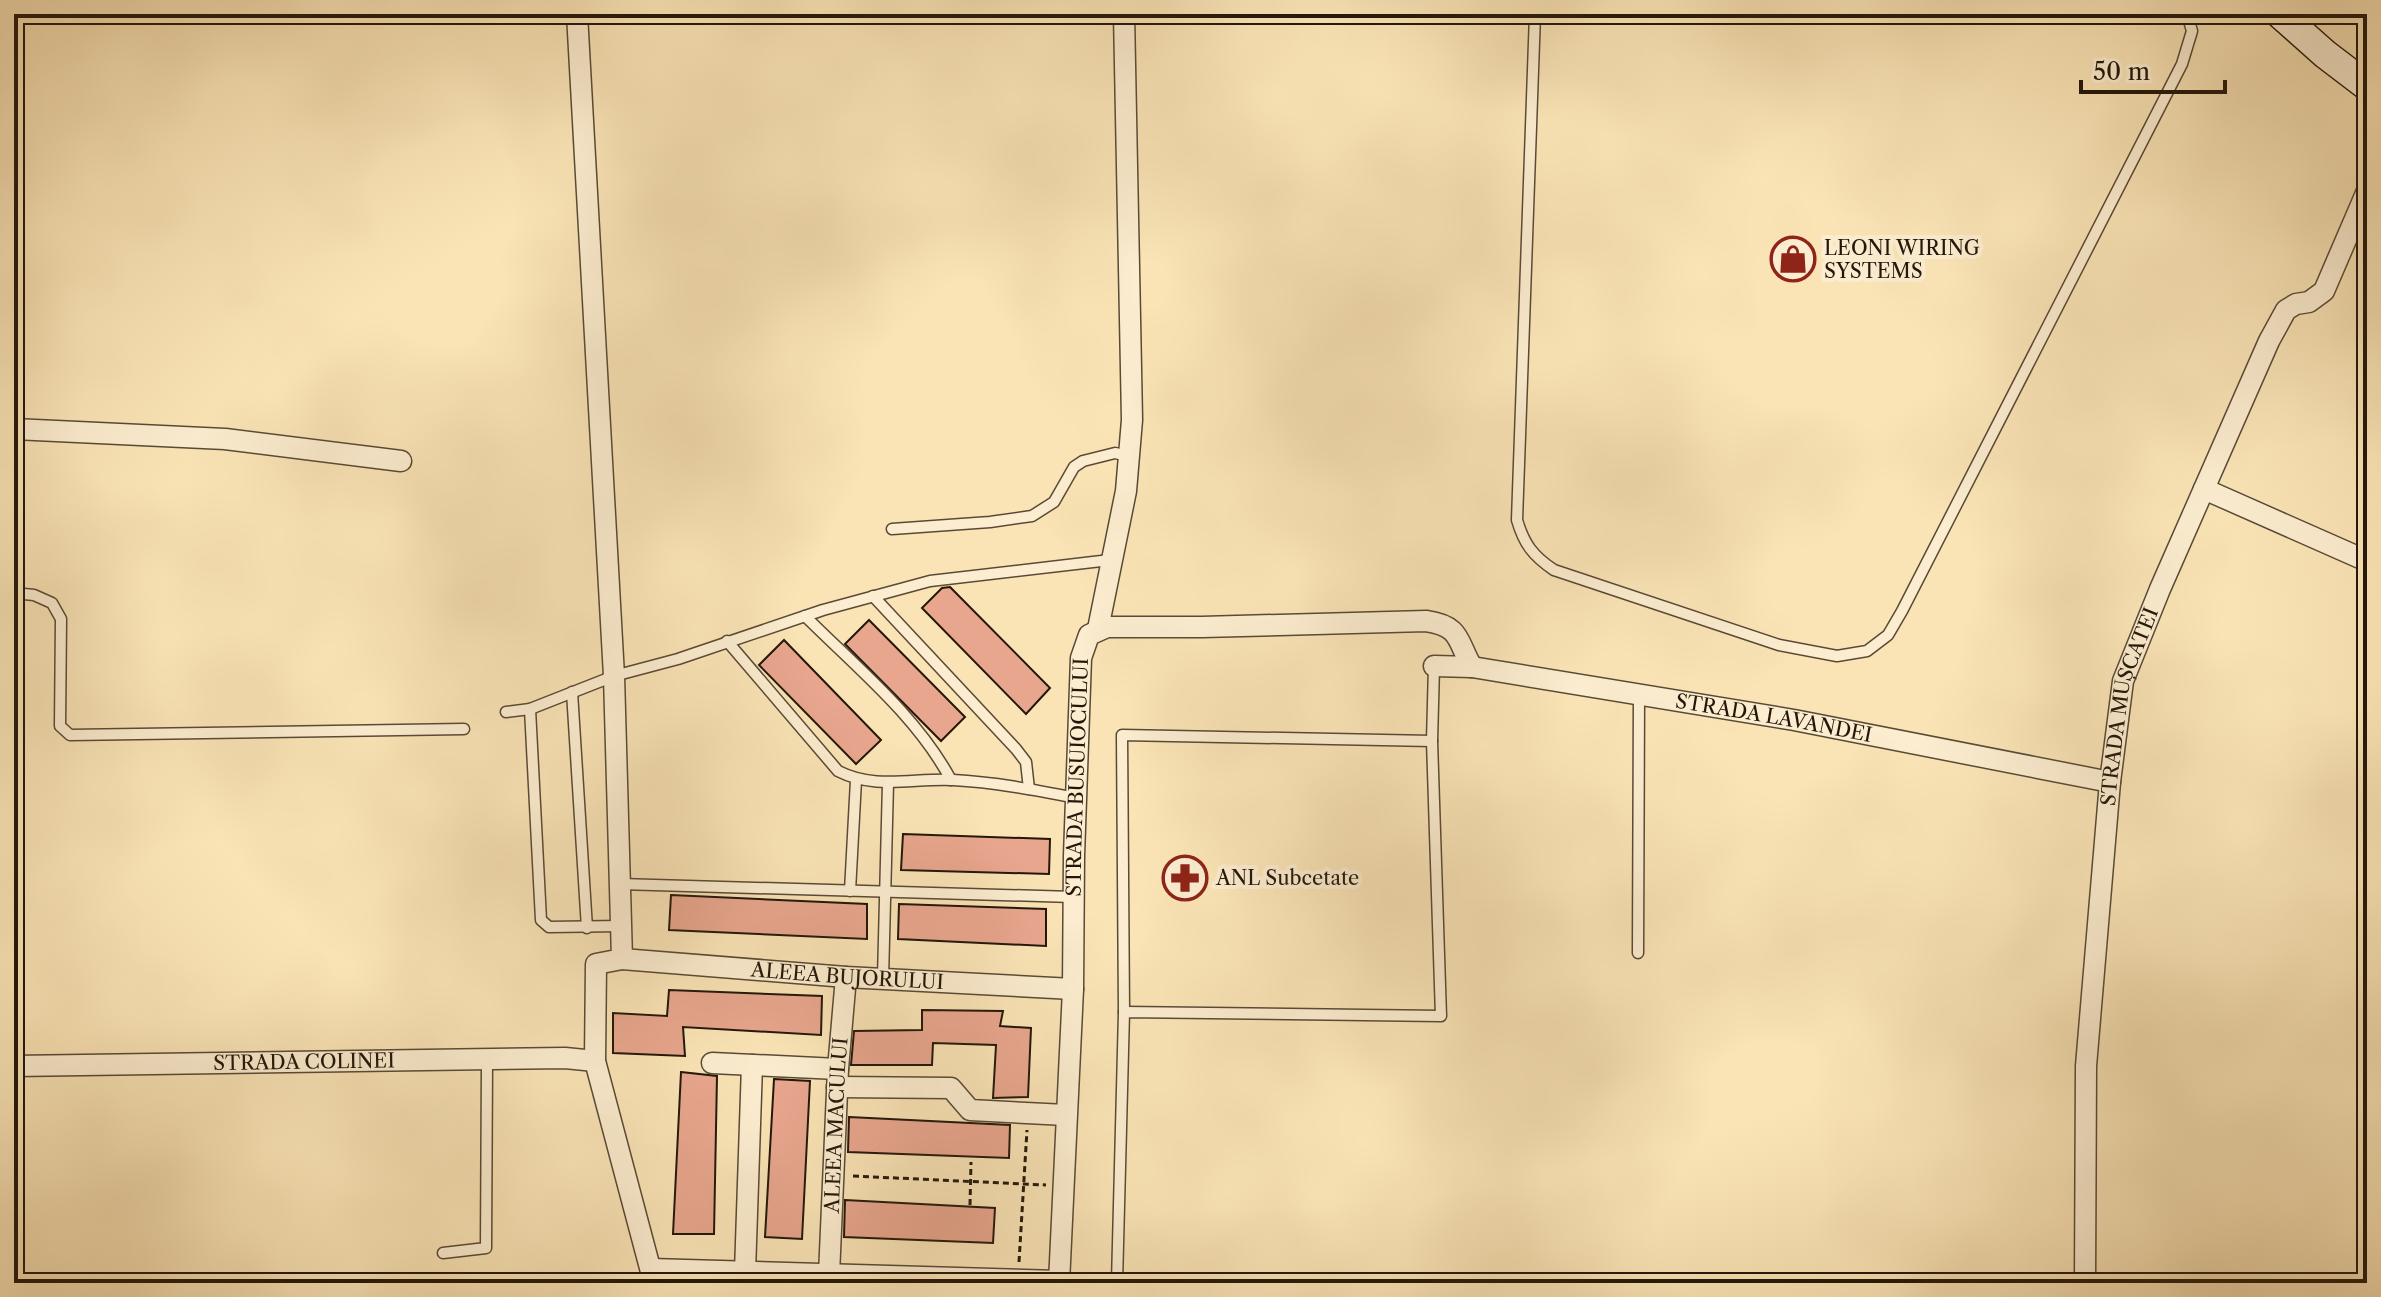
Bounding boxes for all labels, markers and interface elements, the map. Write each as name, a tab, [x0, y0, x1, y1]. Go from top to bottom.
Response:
scale bar	[2081, 44, 2225, 94]
text: 50 m	[2093, 57, 2150, 86]
shop icon: LEONI WIRING SYSTEMS	[1769, 235, 1817, 283]
place label: LEONI WIRING SYSTEMS	[1824, 236, 1980, 283]
street label: STRADA MUȘCATEI	[2096, 604, 2163, 807]
street label: STRADA BUSUIOCULUI	[1062, 658, 1093, 897]
street label: STRADA LAVANDEI	[1674, 689, 1874, 747]
pharmacy icon: ANL Subcetate	[1161, 854, 1209, 902]
place label: ANL Subcetate	[1215, 866, 1359, 890]
street label: ALEEA BUJORULUI	[749, 957, 945, 994]
street label: ALEEA MACULUI	[820, 1036, 853, 1215]
street label: STRADA COLINEI	[213, 1048, 395, 1075]

